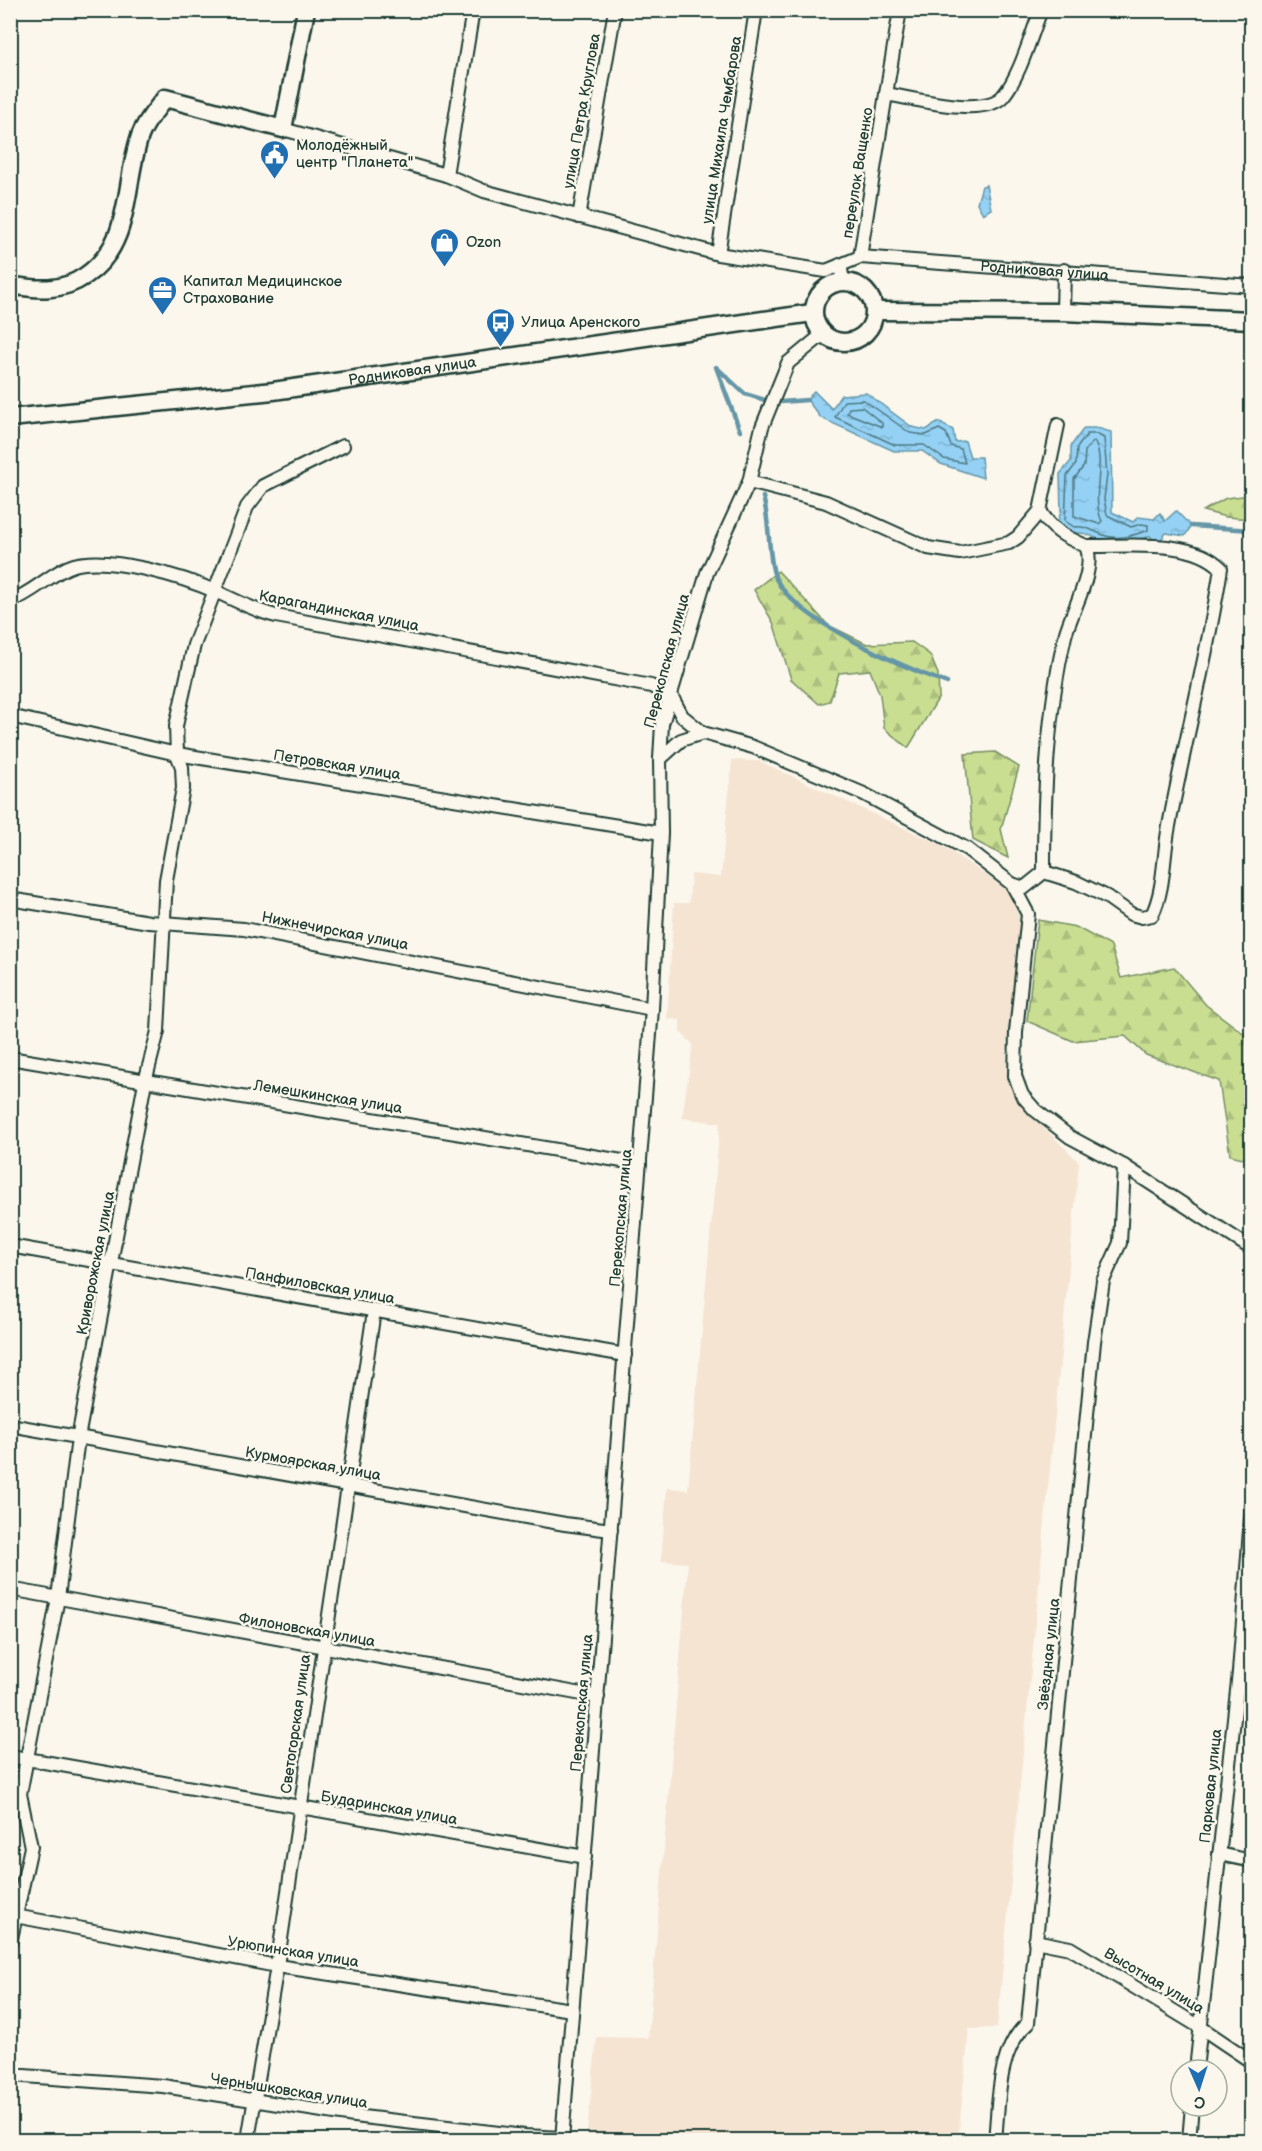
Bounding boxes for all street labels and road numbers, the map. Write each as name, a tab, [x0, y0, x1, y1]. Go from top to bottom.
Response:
street label: улица Петра Круглова	[559, 32, 605, 190]
street label: улица Михаила Чембарова	[698, 35, 746, 225]
street label: переулок Ващенко	[838, 106, 878, 240]
street label: Родниковая улица	[979, 256, 1110, 285]
street label: Родниковая улица	[347, 352, 478, 390]
street label: Карагандинская улица	[257, 586, 421, 636]
street label: Перекопская улица	[640, 592, 694, 730]
street label: Петровская улица	[272, 746, 402, 784]
street label: Нижнечирская улица	[260, 907, 410, 955]
street label: Лемешкинская улица	[251, 1076, 404, 1118]
street label: Перекопская улица	[606, 1148, 637, 1288]
street label: Криворожская улица	[73, 1189, 119, 1337]
street label: Панфиловская улица	[244, 1263, 396, 1309]
street label: Курмоярская улица	[244, 1443, 382, 1485]
street label: Звёздная улица	[1034, 1597, 1064, 1711]
street label: Филоновская улица	[237, 1609, 377, 1651]
street label: Перекопская улица	[567, 1633, 598, 1773]
street label: Светогорская улица	[277, 1653, 315, 1795]
street label: Парковая улица	[1196, 1728, 1226, 1844]
street label: Бударинская улица	[319, 1787, 459, 1829]
street label: Урюпинская улица	[226, 1932, 360, 1972]
street label: Высотная улица	[1100, 1944, 1208, 2018]
street label: Чернышковская улица	[209, 2069, 369, 2113]

